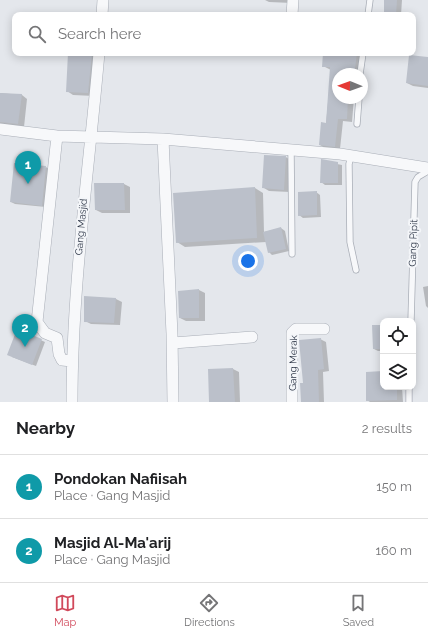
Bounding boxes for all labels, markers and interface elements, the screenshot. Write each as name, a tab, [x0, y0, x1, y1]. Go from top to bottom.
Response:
search box	[12, 12, 416, 56]
icon: search	[26, 23, 48, 45]
text: Search here	[58, 25, 141, 43]
north arrow	[332, 68, 368, 104]
pin: 1	[15, 151, 41, 184]
street label: Gang Masjid	[73, 198, 89, 256]
street label: Gang Pipit	[407, 219, 419, 267]
your location	[238, 251, 258, 271]
pin: 2	[12, 314, 38, 347]
map controls	[380, 318, 416, 390]
button: locate	[380, 318, 416, 354]
street label: Gang Merak	[287, 334, 299, 391]
button: layers	[380, 354, 416, 390]
text: Nearby	[16, 418, 75, 438]
text: 2 results	[362, 421, 412, 436]
text: Pondokan Nafiisah	[54, 470, 187, 488]
text: 1	[26, 479, 32, 494]
text: 150 m	[376, 479, 412, 494]
text: Place · Gang Masjid	[54, 488, 170, 503]
text: Masjid Al-Ma'arij	[54, 534, 171, 552]
text: 2	[25, 543, 33, 558]
text: 160 m	[375, 543, 412, 558]
text: Place · Gang Masjid	[54, 552, 170, 567]
tab: Map	[54, 592, 76, 629]
tab: Directions	[184, 592, 235, 629]
tab: Saved	[343, 592, 374, 629]

